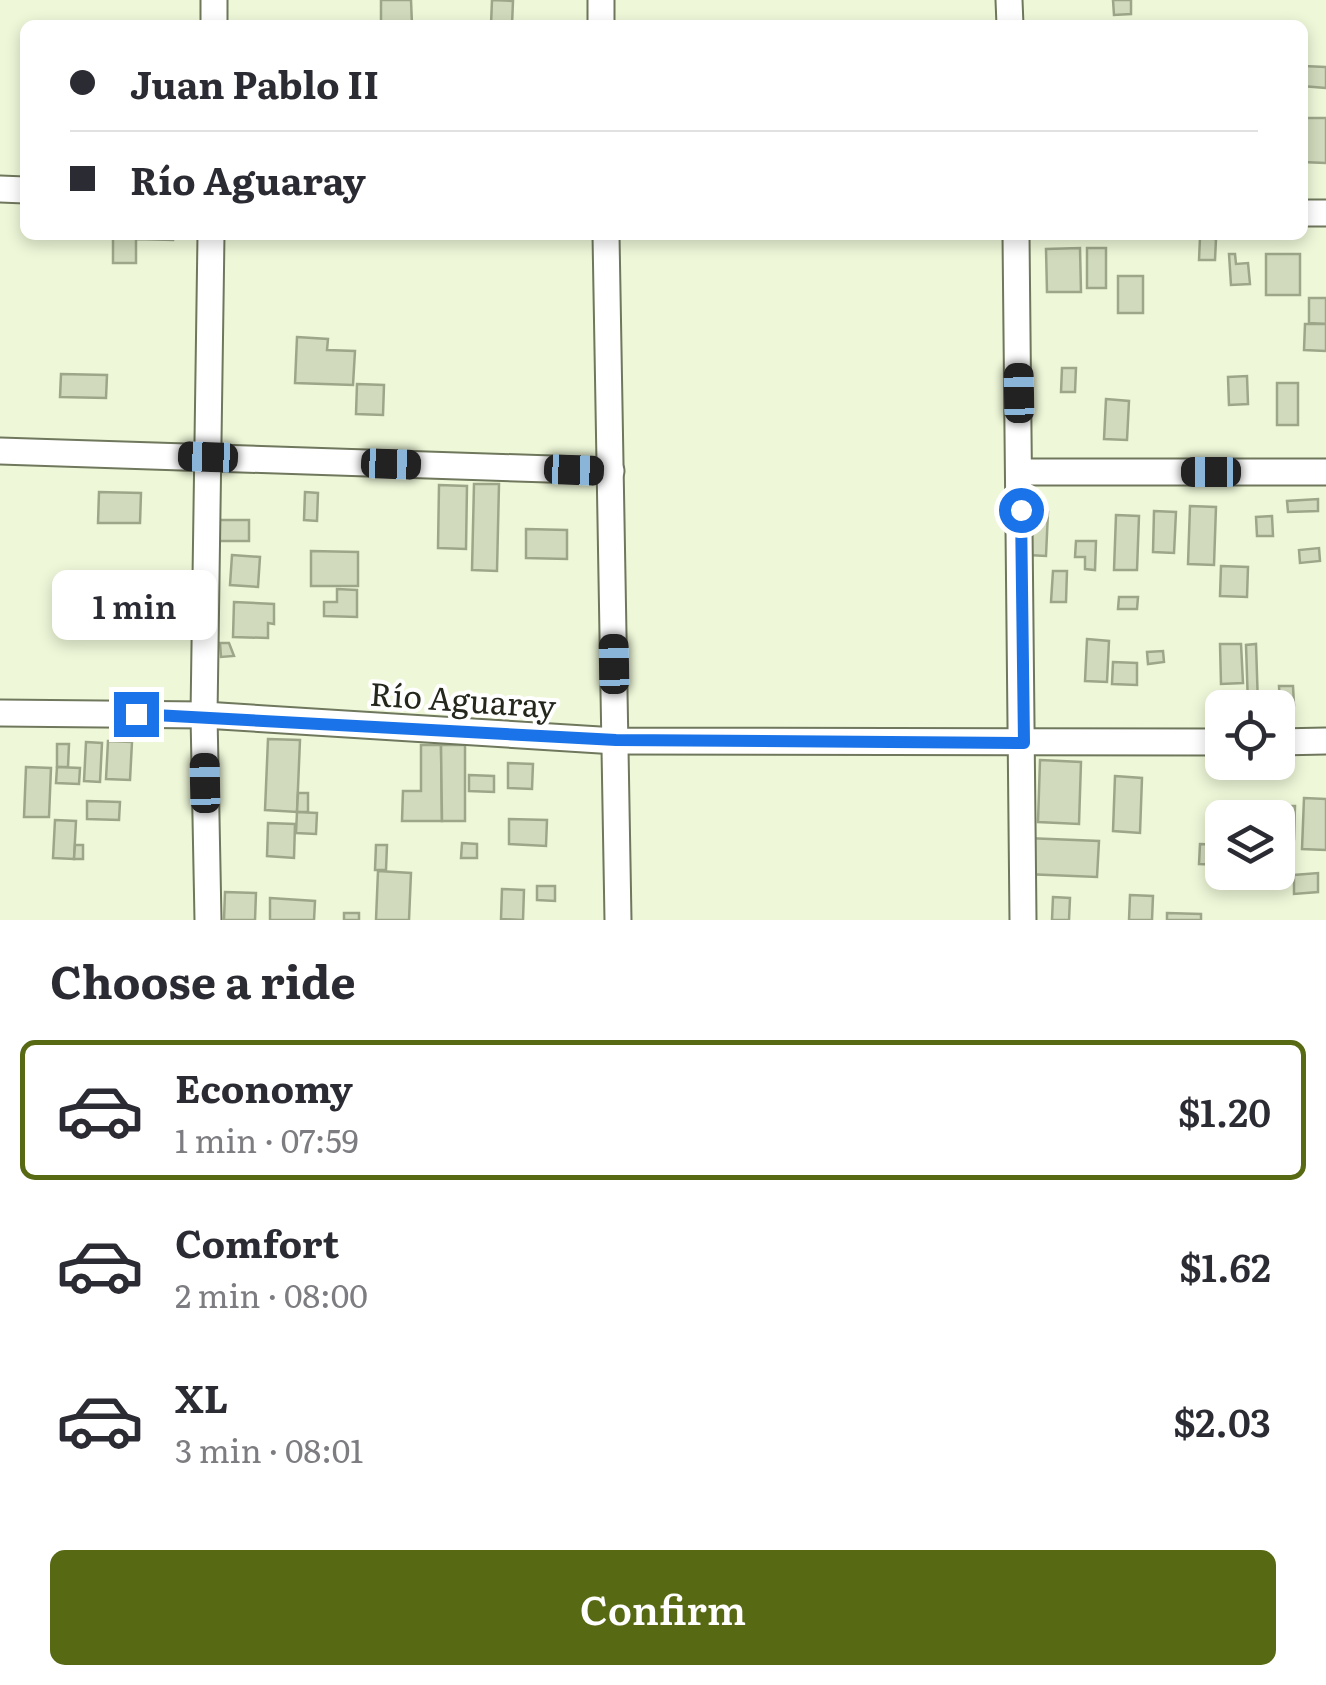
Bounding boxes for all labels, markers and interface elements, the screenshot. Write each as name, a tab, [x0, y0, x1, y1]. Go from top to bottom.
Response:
text: Juan Pablo II	[130, 54, 379, 111]
text: Río Aguaray	[130, 150, 366, 207]
car	[1003, 363, 1035, 423]
car	[177, 441, 239, 473]
car	[360, 448, 422, 480]
car	[543, 454, 605, 486]
car	[1181, 457, 1241, 487]
route start	[999, 488, 1044, 533]
callout: 1 min	[54, 569, 218, 639]
text: 1 min	[92, 581, 177, 629]
car	[598, 634, 630, 694]
street label: Río Aguaray	[368, 668, 558, 728]
map controls	[1205, 690, 1295, 890]
button: locate	[1205, 690, 1295, 780]
route end	[114, 692, 159, 737]
car	[189, 753, 221, 813]
button: layers	[1205, 800, 1295, 890]
text: Choose a ride	[50, 946, 356, 1013]
text: Economy	[175, 1058, 353, 1115]
icon: car	[55, 1065, 145, 1155]
text: $1.20	[1178, 1082, 1271, 1139]
text: 1 min · 07:59	[175, 1115, 359, 1163]
text: Comfort	[175, 1213, 339, 1270]
icon: car	[55, 1220, 145, 1310]
text: $1.62	[1179, 1237, 1271, 1294]
text: 2 min · 08:00	[175, 1270, 368, 1318]
text: XL	[175, 1368, 228, 1425]
icon: car	[55, 1375, 145, 1465]
text: $2.03	[1173, 1392, 1271, 1449]
text: 3 min · 08:01	[175, 1425, 363, 1473]
button: Confirm	[50, 1550, 1276, 1665]

